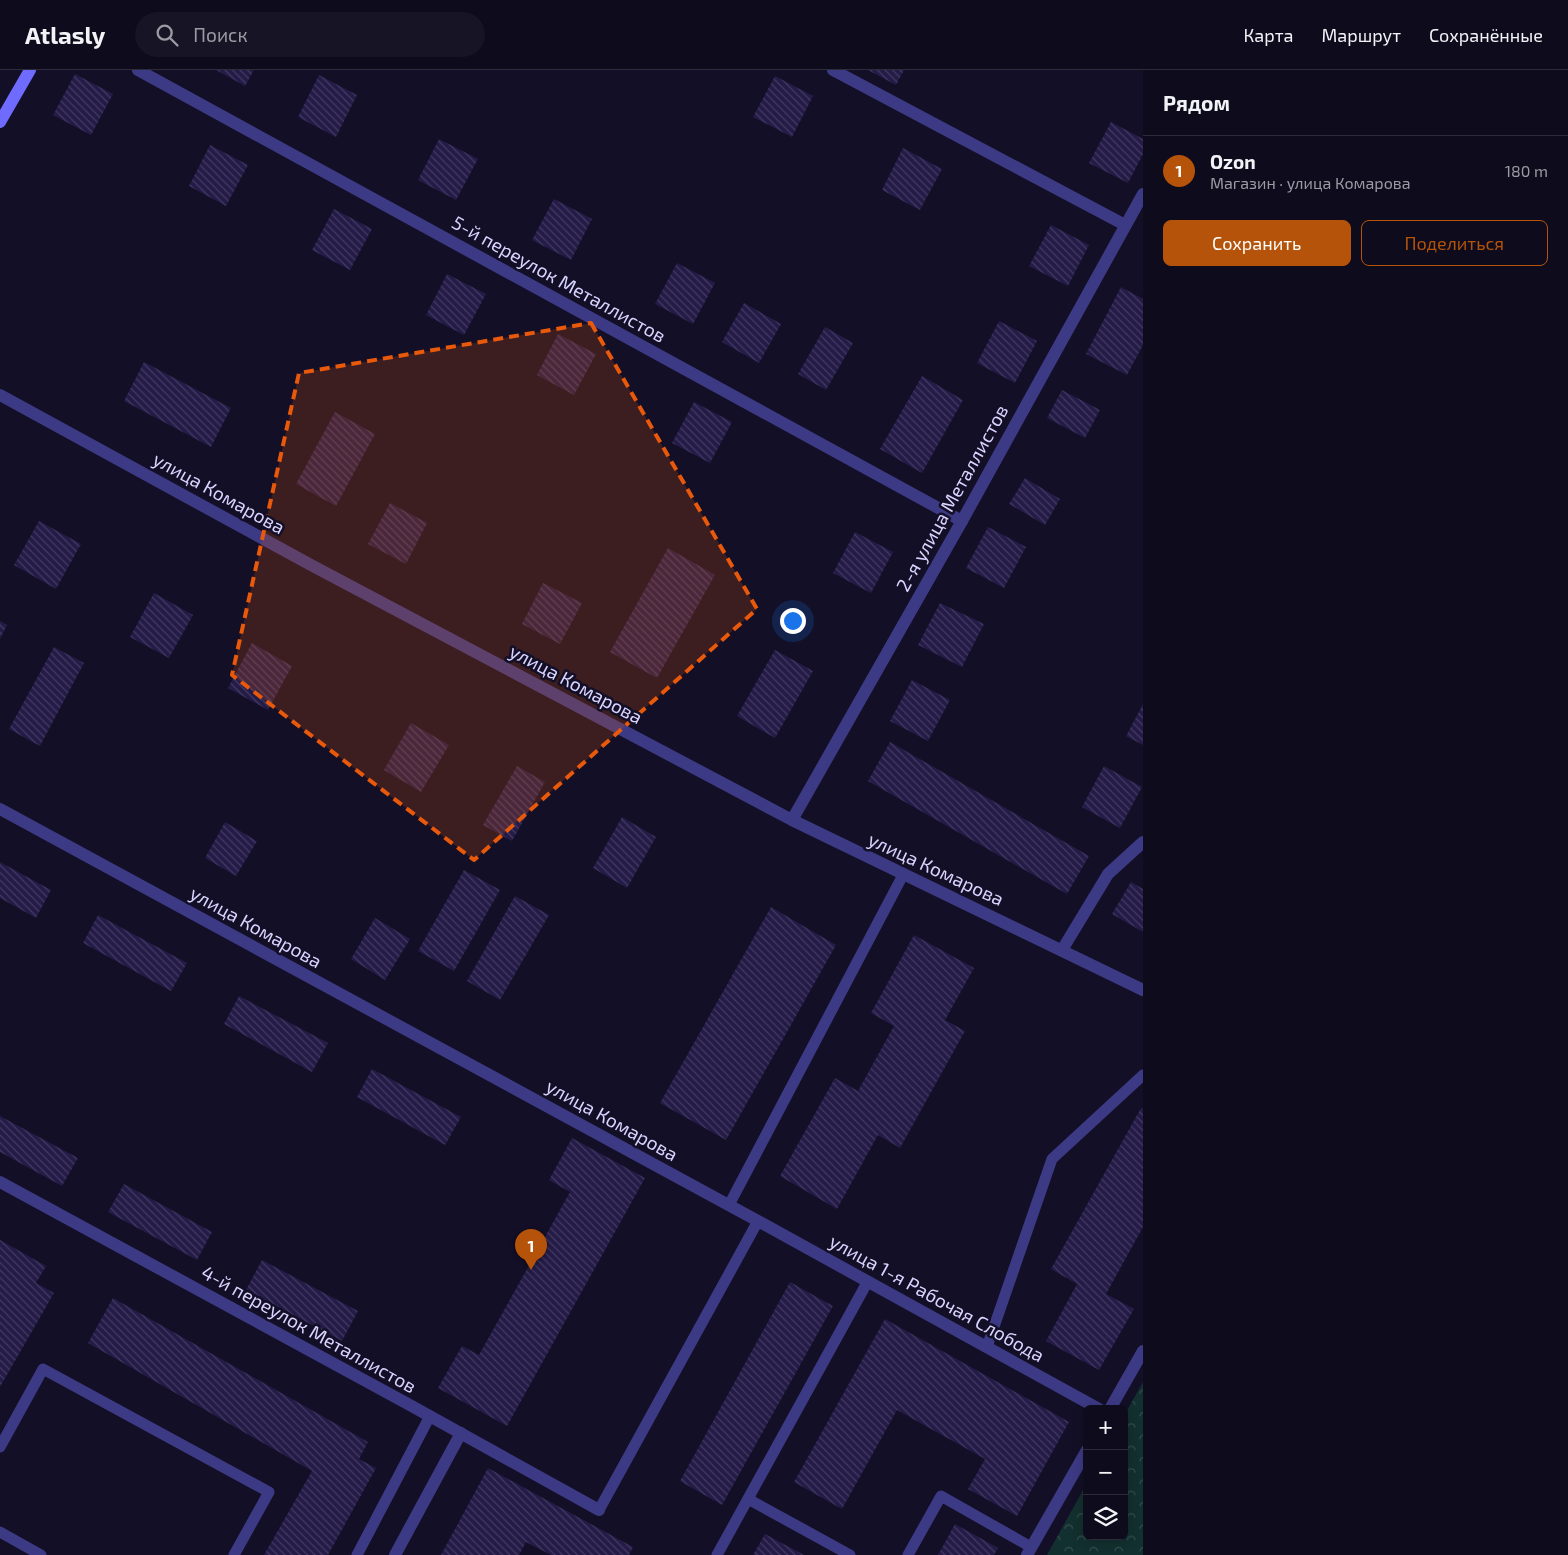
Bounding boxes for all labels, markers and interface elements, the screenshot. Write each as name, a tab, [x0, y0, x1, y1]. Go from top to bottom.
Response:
search box	[135, 12, 485, 57]
text: Atlasly	[25, 20, 105, 49]
icon: search	[153, 21, 181, 49]
text: Поиск	[193, 23, 248, 46]
text: Карта	[1243, 24, 1293, 46]
text: Маршрут	[1321, 24, 1401, 46]
text: Сохранённые	[1429, 24, 1543, 46]
text: Рядом	[1163, 90, 1230, 115]
text: Ozon	[1210, 150, 1256, 173]
text: 1	[1176, 161, 1182, 180]
text: 180 m	[1505, 161, 1548, 180]
text: Магазин · улица Комарова	[1210, 173, 1410, 192]
street label: 5-й переулок Металлистов	[448, 210, 670, 348]
button: Сохранить	[1163, 220, 1351, 266]
button: Поделиться	[1361, 220, 1548, 266]
street label: 2-я улица Металлистов	[891, 400, 1013, 596]
street label: улица Комарова	[149, 447, 289, 539]
your location	[780, 608, 806, 634]
street label: улица Комарова	[505, 639, 647, 729]
street label: улица Комарова	[864, 827, 1008, 911]
street label: улица Комарова	[186, 881, 326, 973]
street label: улица Комарова	[542, 1074, 682, 1166]
pin: 1	[515, 1229, 547, 1270]
street label: улица 1-я Рабочая Слобода	[825, 1229, 1049, 1367]
street label: 4-й переулок Металлистов	[197, 1260, 421, 1398]
map controls	[1083, 1405, 1128, 1540]
button: +	[1083, 1405, 1128, 1450]
button: −	[1083, 1450, 1128, 1495]
button: layers	[1083, 1495, 1128, 1540]

